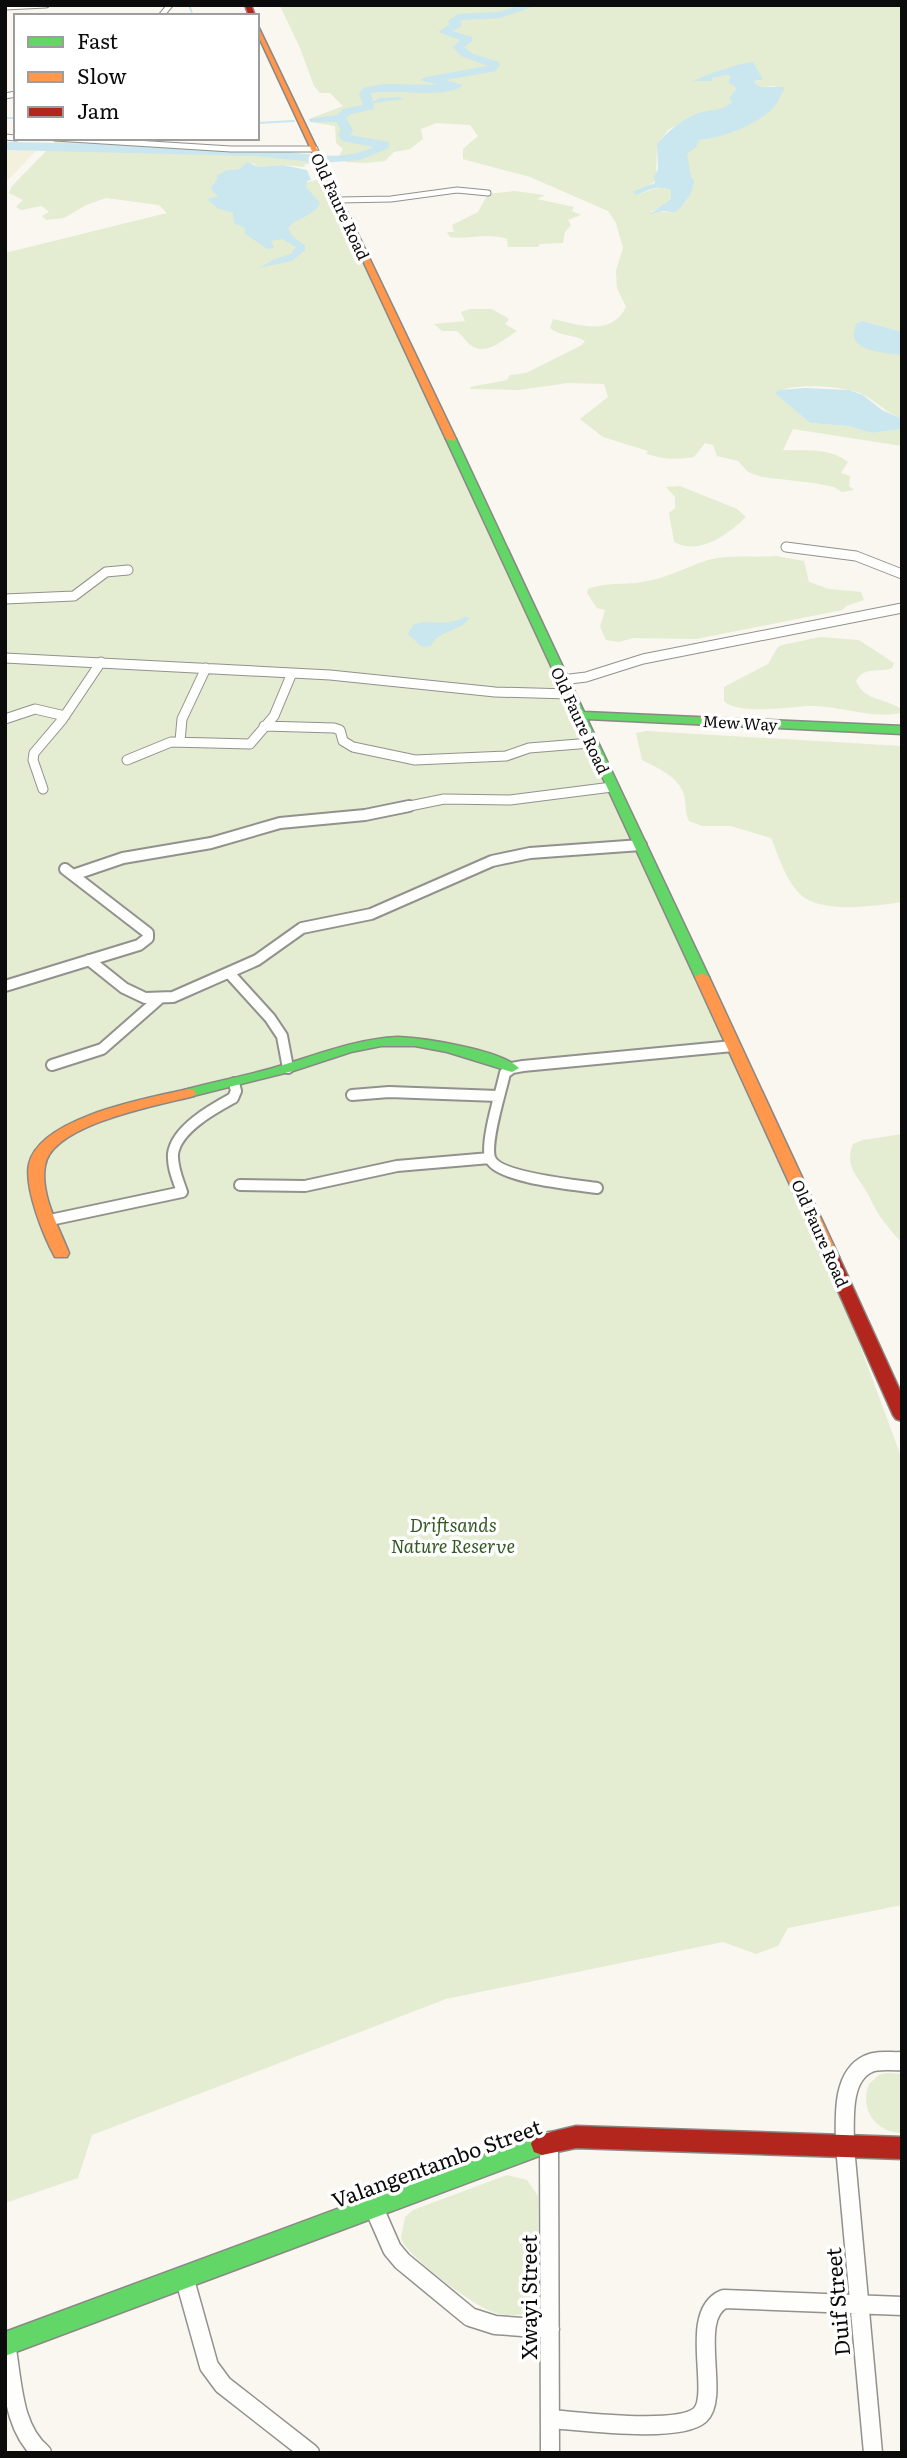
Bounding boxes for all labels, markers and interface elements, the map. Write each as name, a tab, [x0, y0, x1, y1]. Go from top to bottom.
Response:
legend	[14, 14, 259, 140]
text: Fast	[77, 24, 118, 55]
text: Slow	[77, 59, 127, 90]
text: Jam	[77, 94, 119, 125]
street label: Old Faure Road	[306, 149, 376, 264]
street label: Old Faure Road	[546, 663, 616, 778]
street label: Mew Way	[702, 708, 779, 736]
street label: Old Faure Road	[787, 1175, 856, 1291]
park label: Driftsands Nature Reserve	[391, 1511, 515, 1559]
street label: Valangentambo Street	[327, 2109, 546, 2214]
street label: Xwayi Street	[512, 2234, 543, 2360]
street label: Duif Street	[816, 2246, 856, 2358]

